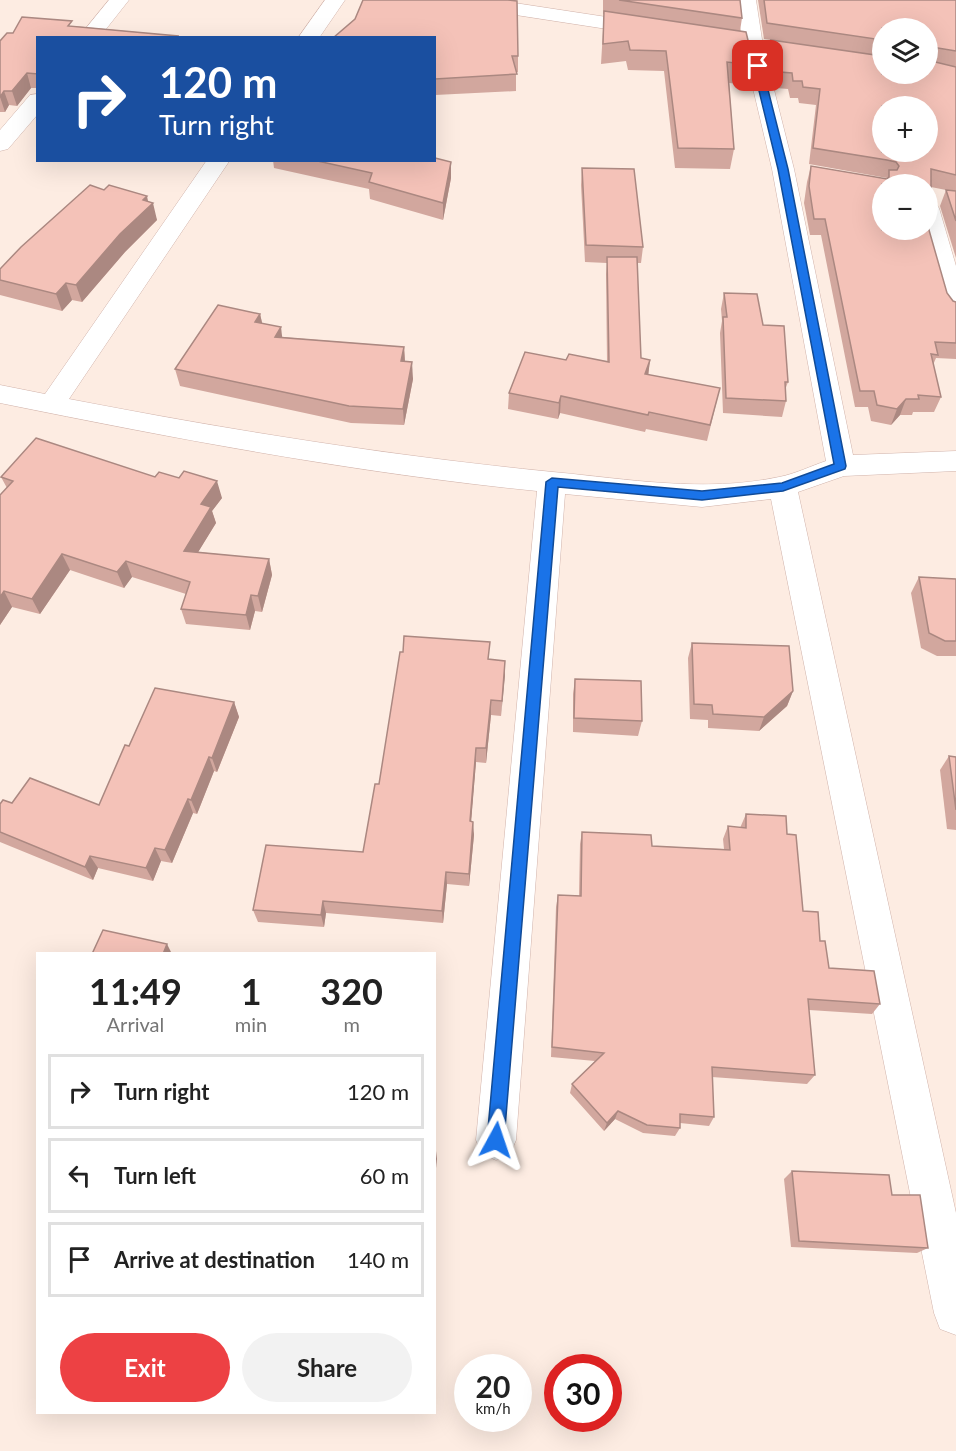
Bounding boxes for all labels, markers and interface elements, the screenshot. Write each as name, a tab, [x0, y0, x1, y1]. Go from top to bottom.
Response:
map controls	[872, 18, 938, 240]
button: layers	[872, 18, 938, 84]
pin	[732, 40, 783, 91]
icon: arrive	[741, 49, 774, 82]
text: 120 m	[159, 57, 277, 107]
icon: right	[60, 60, 138, 138]
button: +	[872, 96, 938, 162]
text: Turn right	[159, 108, 274, 141]
button: −	[872, 174, 938, 240]
text: 11:49	[89, 969, 182, 1013]
text: 1	[241, 969, 262, 1013]
text: 320	[320, 969, 383, 1013]
text: Arrival	[107, 1012, 164, 1036]
text: min	[235, 1012, 267, 1036]
text: m	[343, 1012, 360, 1036]
icon: right	[63, 1075, 96, 1108]
text: Turn right	[114, 1078, 209, 1105]
text: 120 m	[347, 1078, 409, 1105]
position arrow	[464, 1108, 528, 1172]
icon: left	[63, 1159, 96, 1192]
text: Turn left	[114, 1162, 196, 1189]
text: 60 m	[360, 1162, 409, 1189]
icon: arrive	[63, 1243, 96, 1276]
text: Arrive at destination	[114, 1246, 315, 1273]
text: 140 m	[347, 1246, 409, 1273]
button: Exit	[60, 1333, 230, 1402]
button: Share	[242, 1333, 412, 1402]
speed limit sign: 30	[544, 1354, 622, 1432]
text: 20	[476, 1368, 510, 1404]
text: km/h	[475, 1399, 511, 1417]

